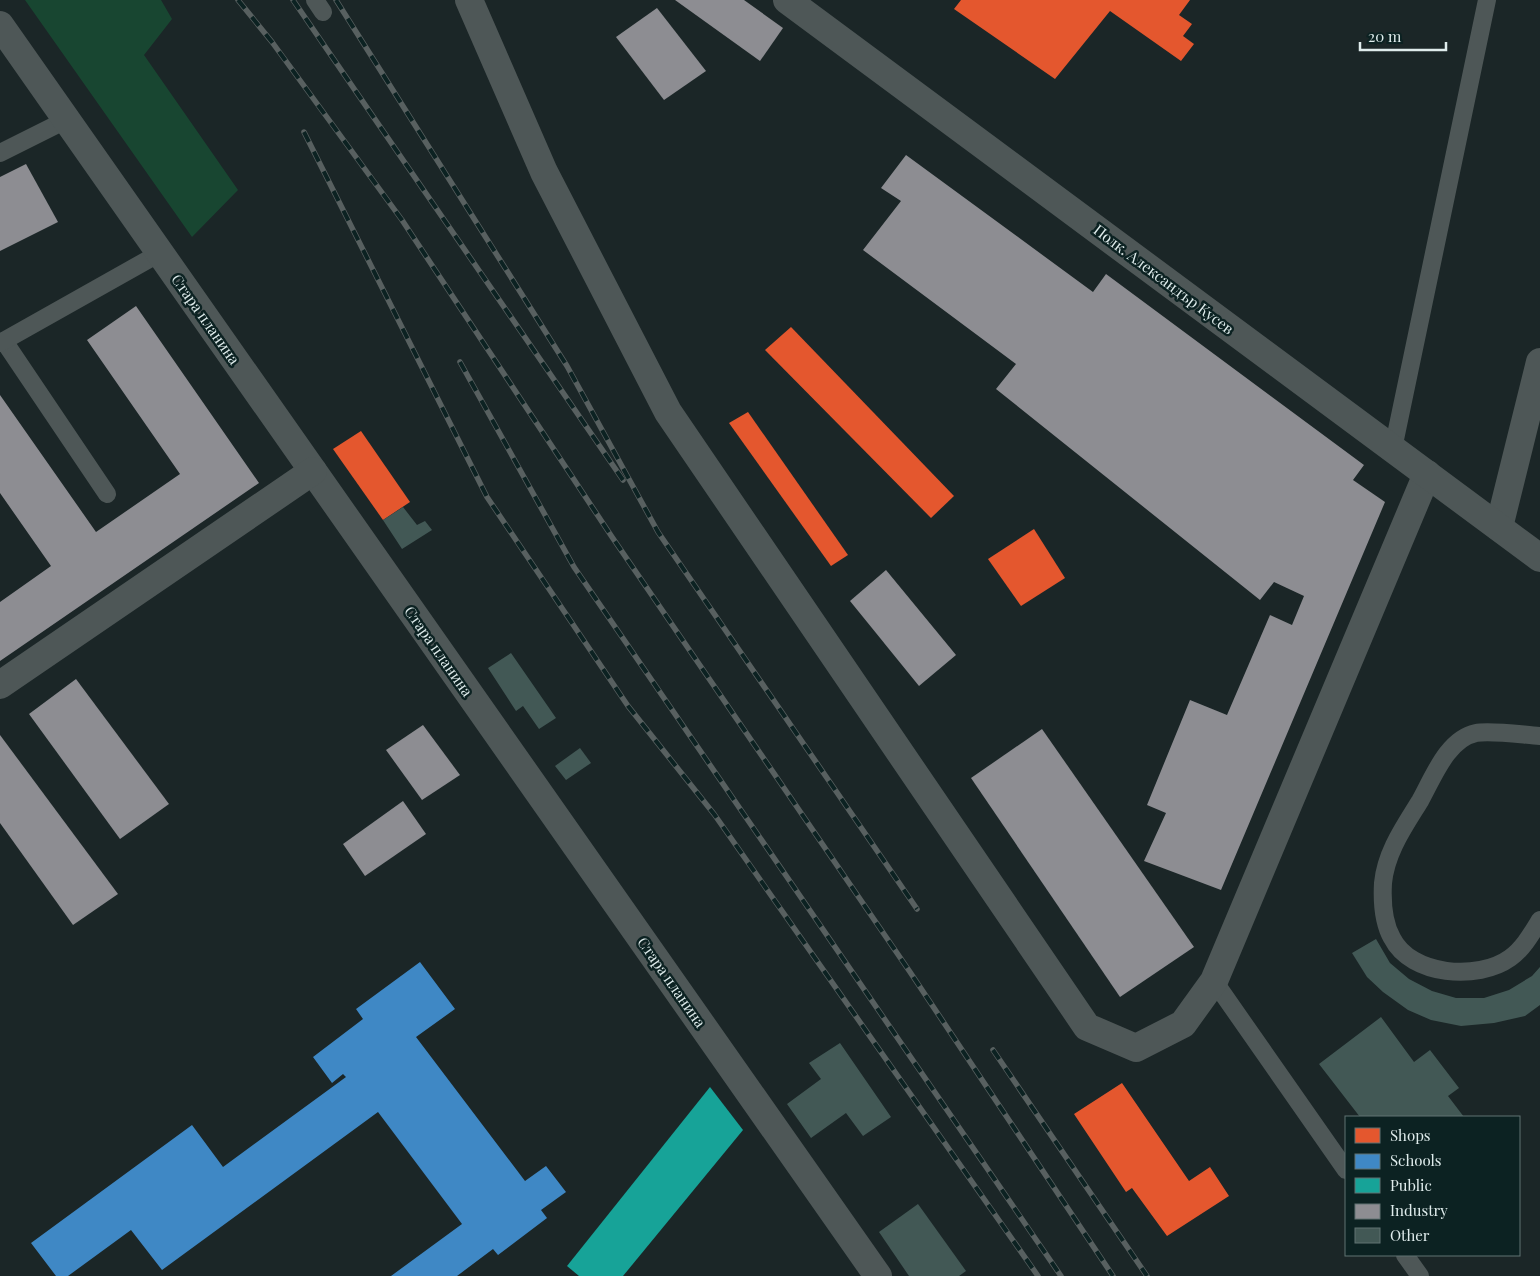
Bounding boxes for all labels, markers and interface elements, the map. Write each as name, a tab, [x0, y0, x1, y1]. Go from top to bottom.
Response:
scale bar	[1360, 20, 1446, 52]
text: 20 m	[1368, 26, 1402, 46]
street label: Полк. Александър Кусев	[1090, 220, 1238, 338]
street label: Стара планина	[167, 270, 245, 369]
street label: Стара планина	[400, 602, 478, 701]
street label: Стара планина	[633, 933, 711, 1032]
legend	[1345, 1116, 1520, 1256]
text: Shops	[1390, 1125, 1431, 1145]
text: Schools	[1390, 1150, 1442, 1170]
text: Public	[1390, 1175, 1432, 1195]
text: Industry	[1390, 1200, 1448, 1220]
text: Other	[1390, 1225, 1430, 1245]

